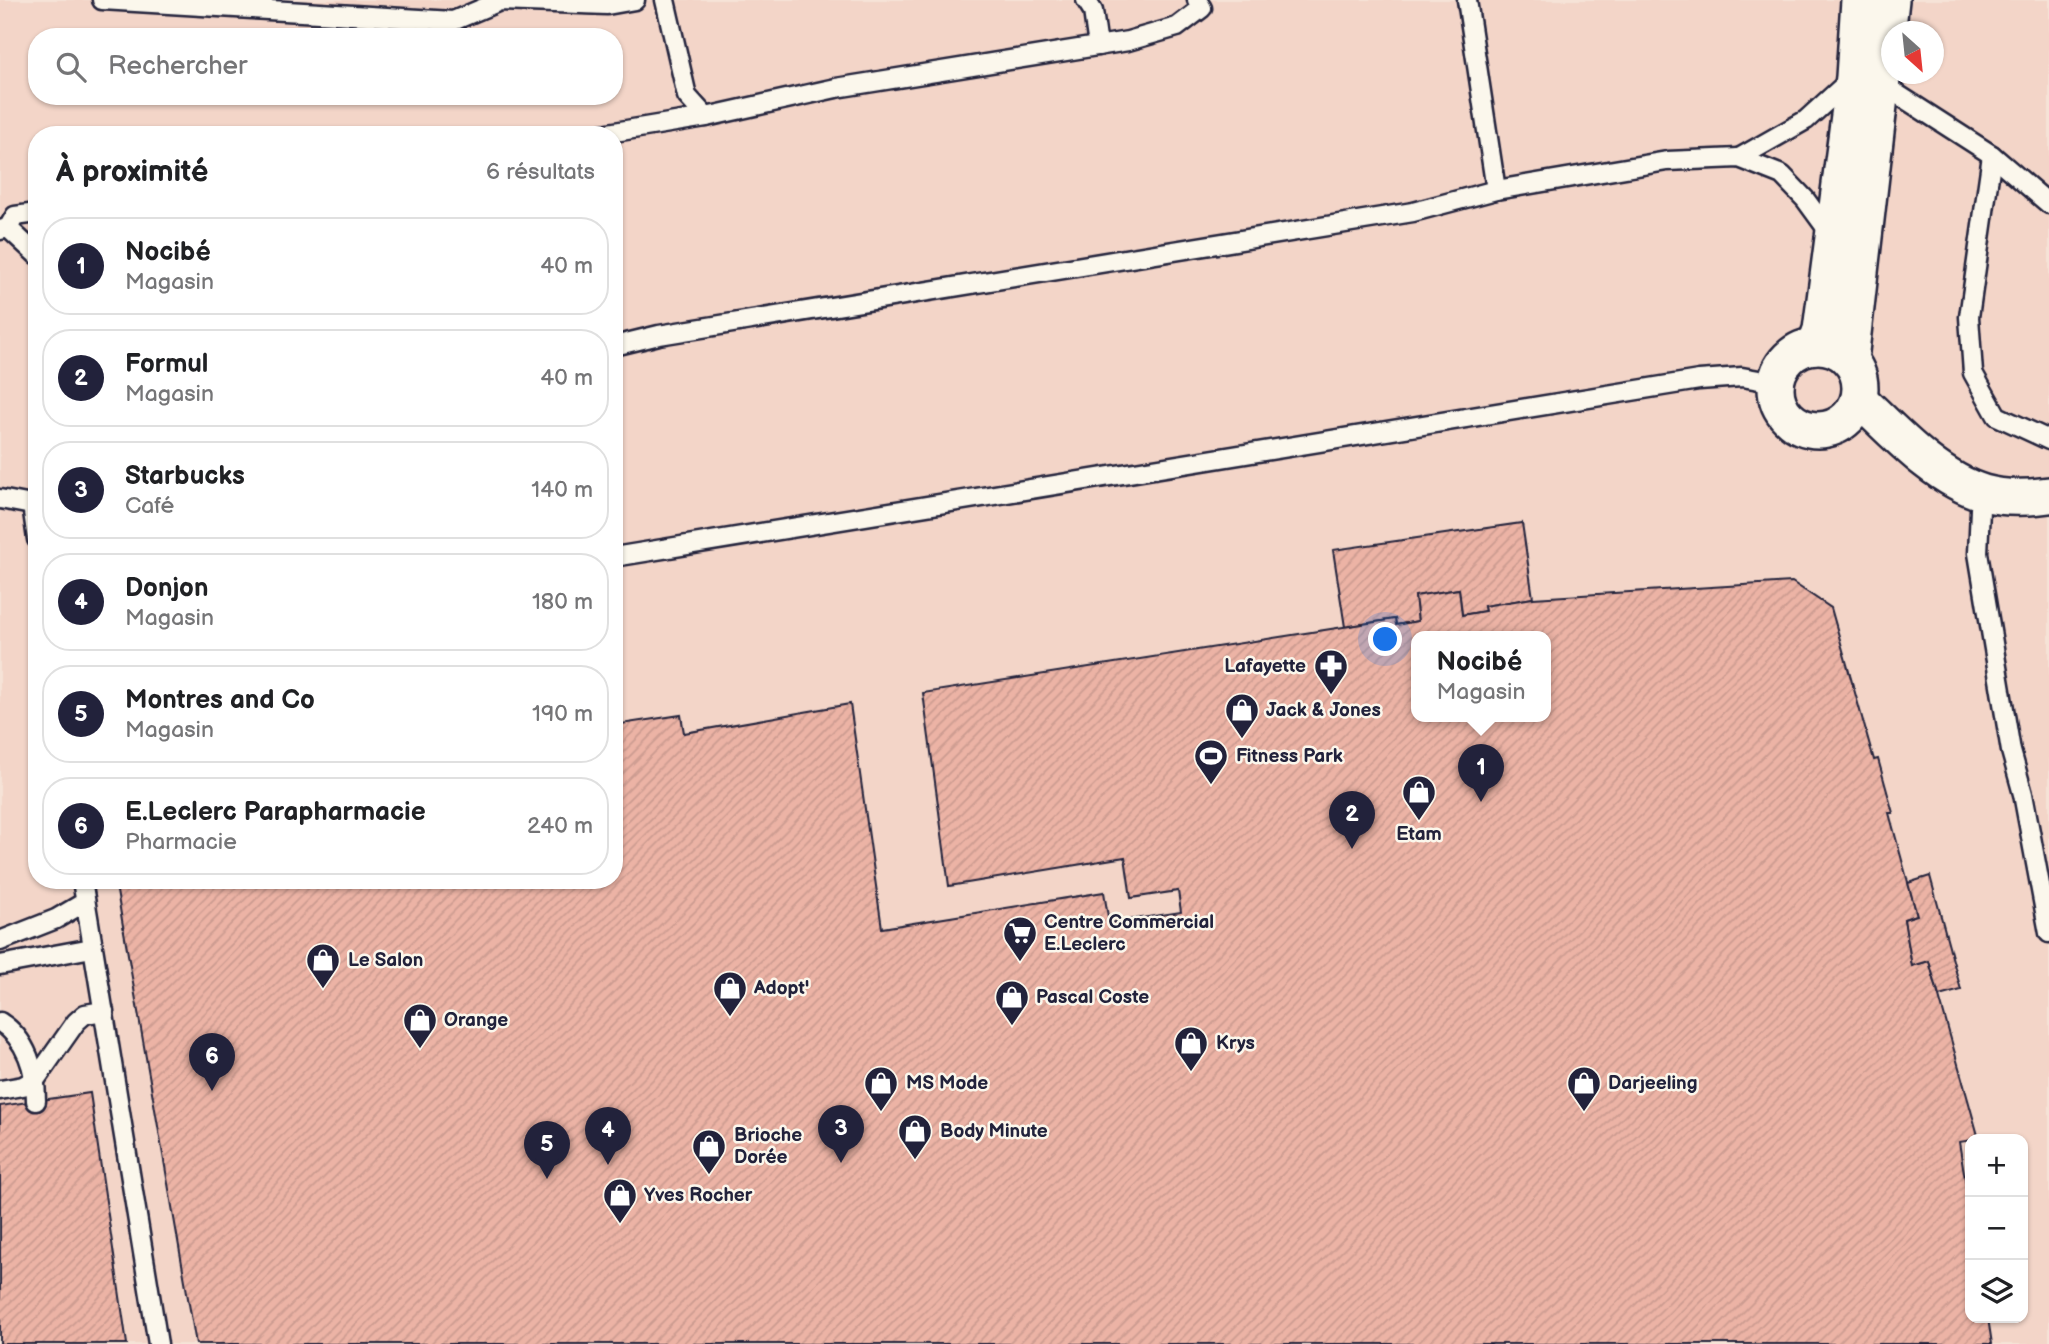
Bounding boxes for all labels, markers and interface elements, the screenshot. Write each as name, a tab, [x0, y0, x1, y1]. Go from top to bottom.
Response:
north arrow	[1881, 21, 1944, 84]
search box	[28, 28, 623, 105]
icon: search	[52, 48, 90, 86]
text: Rechercher	[108, 51, 247, 82]
text: À proximité	[56, 154, 208, 190]
text: 6 résultats	[486, 158, 595, 186]
text: Nocibé	[125, 237, 211, 268]
text: 1	[76, 252, 86, 280]
text: 40 m	[540, 252, 593, 280]
text: Magasin	[125, 268, 214, 296]
text: Formul	[125, 349, 208, 380]
text: 2	[74, 364, 88, 392]
text: 40 m	[540, 364, 593, 392]
text: Magasin	[125, 380, 214, 408]
text: Starbucks	[125, 461, 245, 492]
text: 3	[74, 476, 88, 504]
text: 140 m	[531, 476, 593, 504]
text: Café	[125, 492, 174, 520]
text: Donjon	[125, 573, 208, 604]
text: 4	[74, 588, 88, 616]
text: 180 m	[532, 588, 593, 616]
text: Magasin	[125, 604, 214, 632]
your location	[1368, 622, 1402, 656]
popup	[1411, 631, 1551, 722]
pharmacy icon: Lafayette	[1312, 647, 1350, 696]
text: Nocibé	[1437, 647, 1522, 678]
place label: Lafayette	[1224, 655, 1306, 678]
text: Magasin	[1437, 678, 1525, 706]
text: Montres and Co	[125, 685, 315, 716]
shop icon: Jack & Jones	[1223, 691, 1261, 740]
place label: Jack & Jones	[1266, 699, 1381, 722]
text: 5	[74, 700, 88, 728]
text: 190 m	[532, 700, 593, 728]
text: Magasin	[125, 716, 214, 744]
sports icon: Fitness Park	[1192, 737, 1230, 786]
pin: 1	[1458, 744, 1504, 802]
place label: Fitness Park	[1236, 745, 1343, 768]
shop icon: Etam	[1400, 773, 1438, 822]
pin: 2	[1329, 791, 1375, 849]
text: E.Leclerc Parapharmacie	[125, 797, 426, 828]
text: 6	[74, 812, 88, 840]
text: 240 m	[527, 812, 593, 840]
place label: Etam	[1396, 823, 1442, 846]
text: Pharmacie	[125, 828, 237, 856]
place label: Centre Commercial E.Leclerc	[1044, 911, 1214, 956]
supermarket icon: Centre Commercial E.Leclerc	[1001, 914, 1039, 963]
shop icon: Le Salon	[304, 941, 342, 990]
place label: Le Salon	[348, 949, 423, 972]
shop icon: Adopt'	[711, 969, 749, 1018]
place label: Adopt'	[753, 977, 809, 1000]
shop icon: Pascal Coste	[993, 978, 1031, 1027]
place label: Pascal Coste	[1036, 986, 1149, 1009]
shop icon: Orange	[401, 1001, 439, 1050]
place label: Orange	[444, 1009, 508, 1032]
shop icon: Krys	[1172, 1024, 1210, 1073]
place label: Krys	[1216, 1032, 1255, 1055]
pin: 6	[189, 1033, 235, 1091]
shop icon: MS Mode	[862, 1064, 900, 1113]
shop icon: Darjeeling	[1565, 1064, 1603, 1113]
place label: MS Mode	[906, 1072, 988, 1095]
place label: Darjeeling	[1608, 1072, 1697, 1095]
pin: 3	[818, 1105, 864, 1163]
pin: 4	[585, 1107, 631, 1165]
shop icon: Body Minute	[896, 1112, 934, 1161]
place label: Body Minute	[940, 1120, 1048, 1143]
pin: 5	[524, 1121, 570, 1179]
place label: Brioche Dorée	[734, 1124, 802, 1169]
shop icon: Brioche Dorée	[690, 1127, 728, 1176]
map controls	[1965, 1134, 2028, 1323]
button: +	[1965, 1134, 2028, 1197]
shop icon: Yves Rocher	[601, 1176, 639, 1225]
place label: Yves Rocher	[644, 1184, 753, 1207]
button: −	[1965, 1197, 2028, 1260]
button: layers	[1965, 1260, 2028, 1323]

